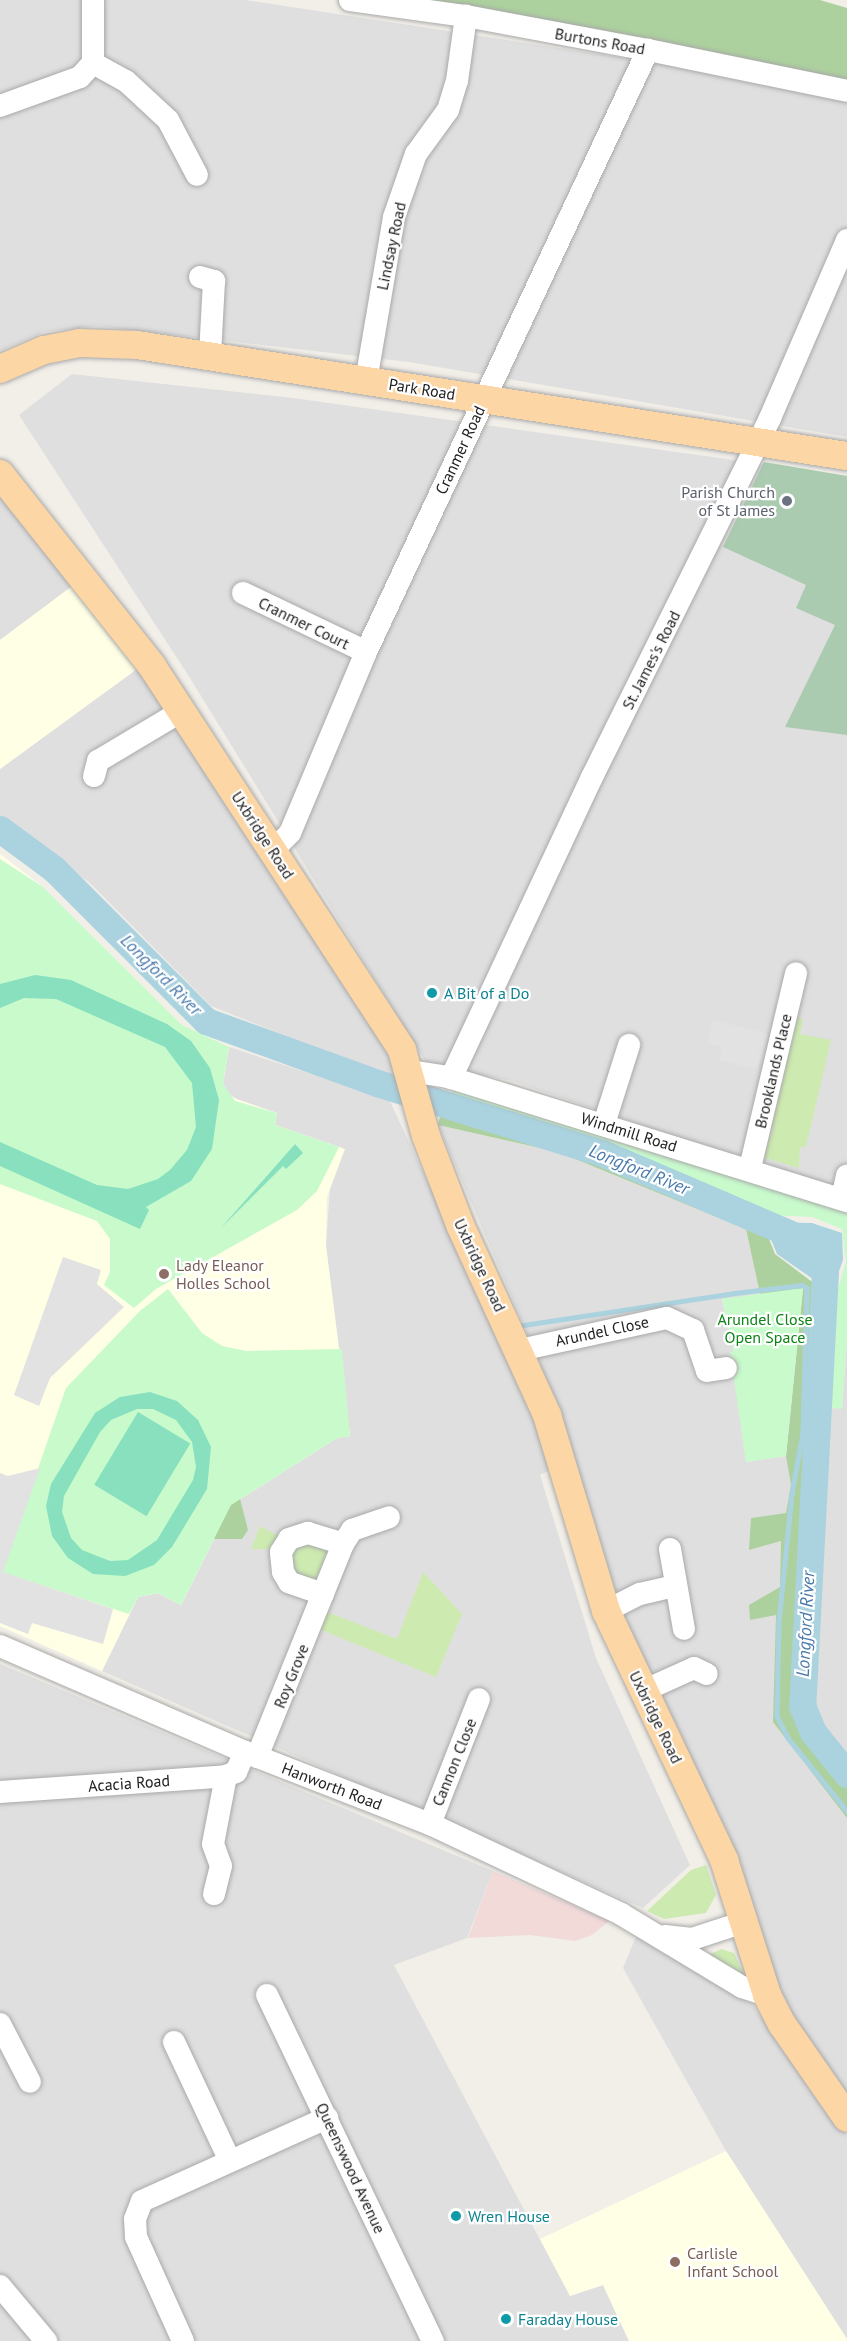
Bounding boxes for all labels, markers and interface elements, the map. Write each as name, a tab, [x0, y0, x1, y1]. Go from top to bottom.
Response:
street label: Burtons Road	[553, 24, 647, 58]
street label: Lindsay Road	[372, 200, 410, 292]
street label: Park Road	[387, 374, 457, 404]
street label: Cranmer Road	[431, 403, 489, 497]
place label: Parish Church of St James	[681, 482, 775, 520]
marker: Parish Church of St James	[780, 494, 794, 508]
street label: Cranmer Court	[255, 593, 353, 653]
street label: St. James's Road	[618, 607, 684, 713]
street label: Uxbridge Road	[228, 788, 298, 882]
water label: Longford River	[116, 930, 206, 1020]
place label: A Bit of a Do	[444, 983, 530, 1003]
marker: A Bit of a Do	[425, 986, 439, 1000]
street label: Brooklands Place	[750, 1012, 796, 1130]
street label: Windmill Road	[579, 1108, 679, 1156]
water label: Longford River	[586, 1140, 692, 1200]
street label: Uxbridge Road	[450, 1215, 510, 1315]
place label: Lady Eleanor Holles School	[176, 1255, 270, 1293]
marker: Lady Eleanor Holles School	[157, 1267, 171, 1281]
park label: Arundel Close Open Space	[717, 1309, 813, 1347]
street label: Arundel Close	[553, 1312, 651, 1350]
water label: Longford River	[792, 1570, 820, 1678]
street label: Roy Grove	[269, 1641, 313, 1711]
street label: Uxbridge Road	[625, 1668, 687, 1766]
street label: Cannon Close	[428, 1715, 480, 1809]
street label: Hanworth Road	[279, 1758, 385, 1814]
street label: Acacia Road	[87, 1771, 171, 1795]
street label: Queenswood Avenue	[312, 2099, 390, 2237]
place label: Wren House	[468, 2206, 550, 2226]
marker: Wren House	[449, 2209, 463, 2223]
place label: Carlisle Infant School	[687, 2243, 778, 2281]
marker: Carlisle Infant School	[668, 2255, 682, 2269]
place label: Faraday House	[518, 2309, 619, 2329]
marker: Faraday House	[499, 2312, 513, 2326]

